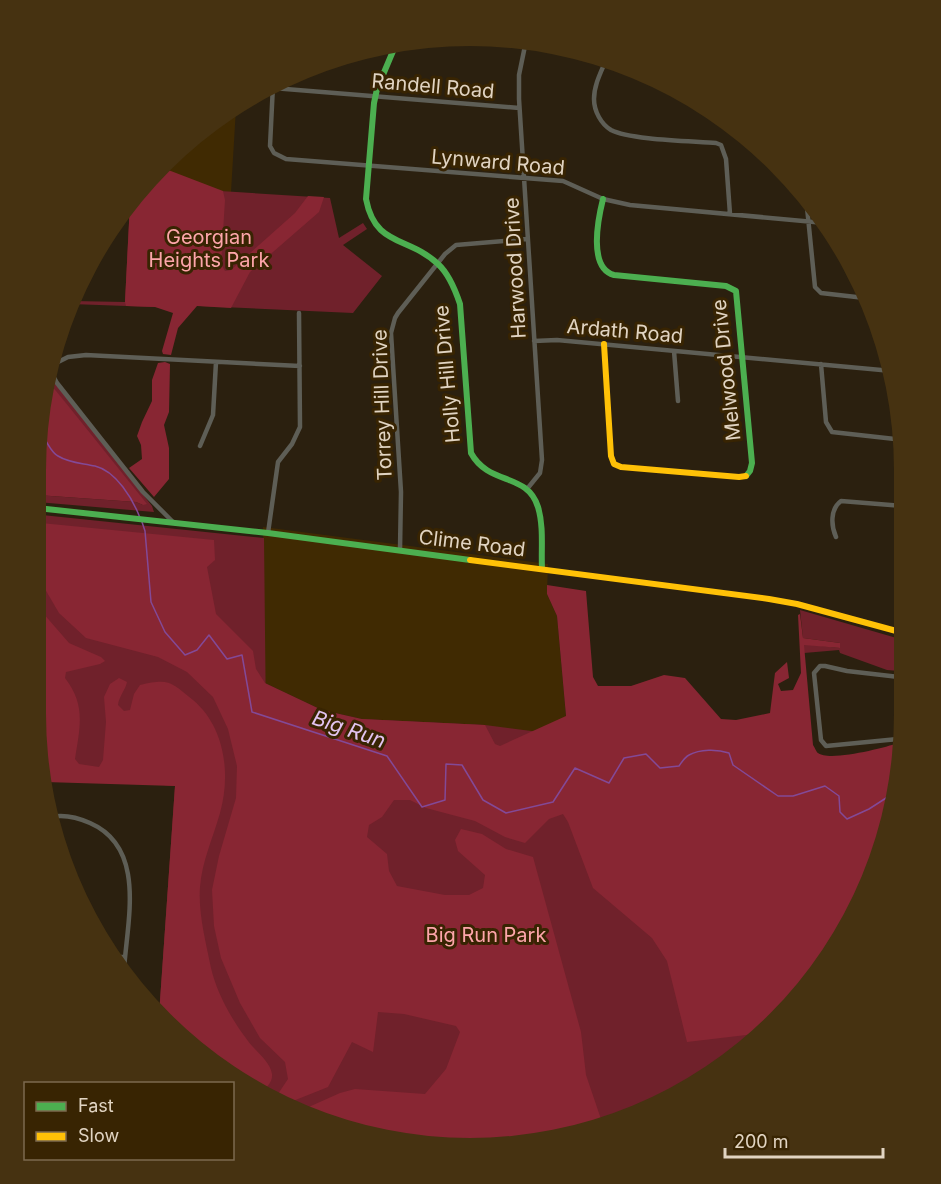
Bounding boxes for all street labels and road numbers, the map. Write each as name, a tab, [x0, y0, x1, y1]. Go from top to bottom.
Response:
street label: Randell Road	[371, 69, 495, 103]
street label: Lynward Road	[430, 144, 566, 180]
street label: Harwood Drive	[499, 197, 531, 339]
street label: Melwood Drive	[707, 298, 745, 442]
street label: Holly Hill Drive	[429, 304, 465, 444]
street label: Ardath Road	[566, 314, 684, 348]
street label: Torrey Hill Drive	[367, 329, 397, 481]
street label: Clime Road	[417, 525, 527, 561]

